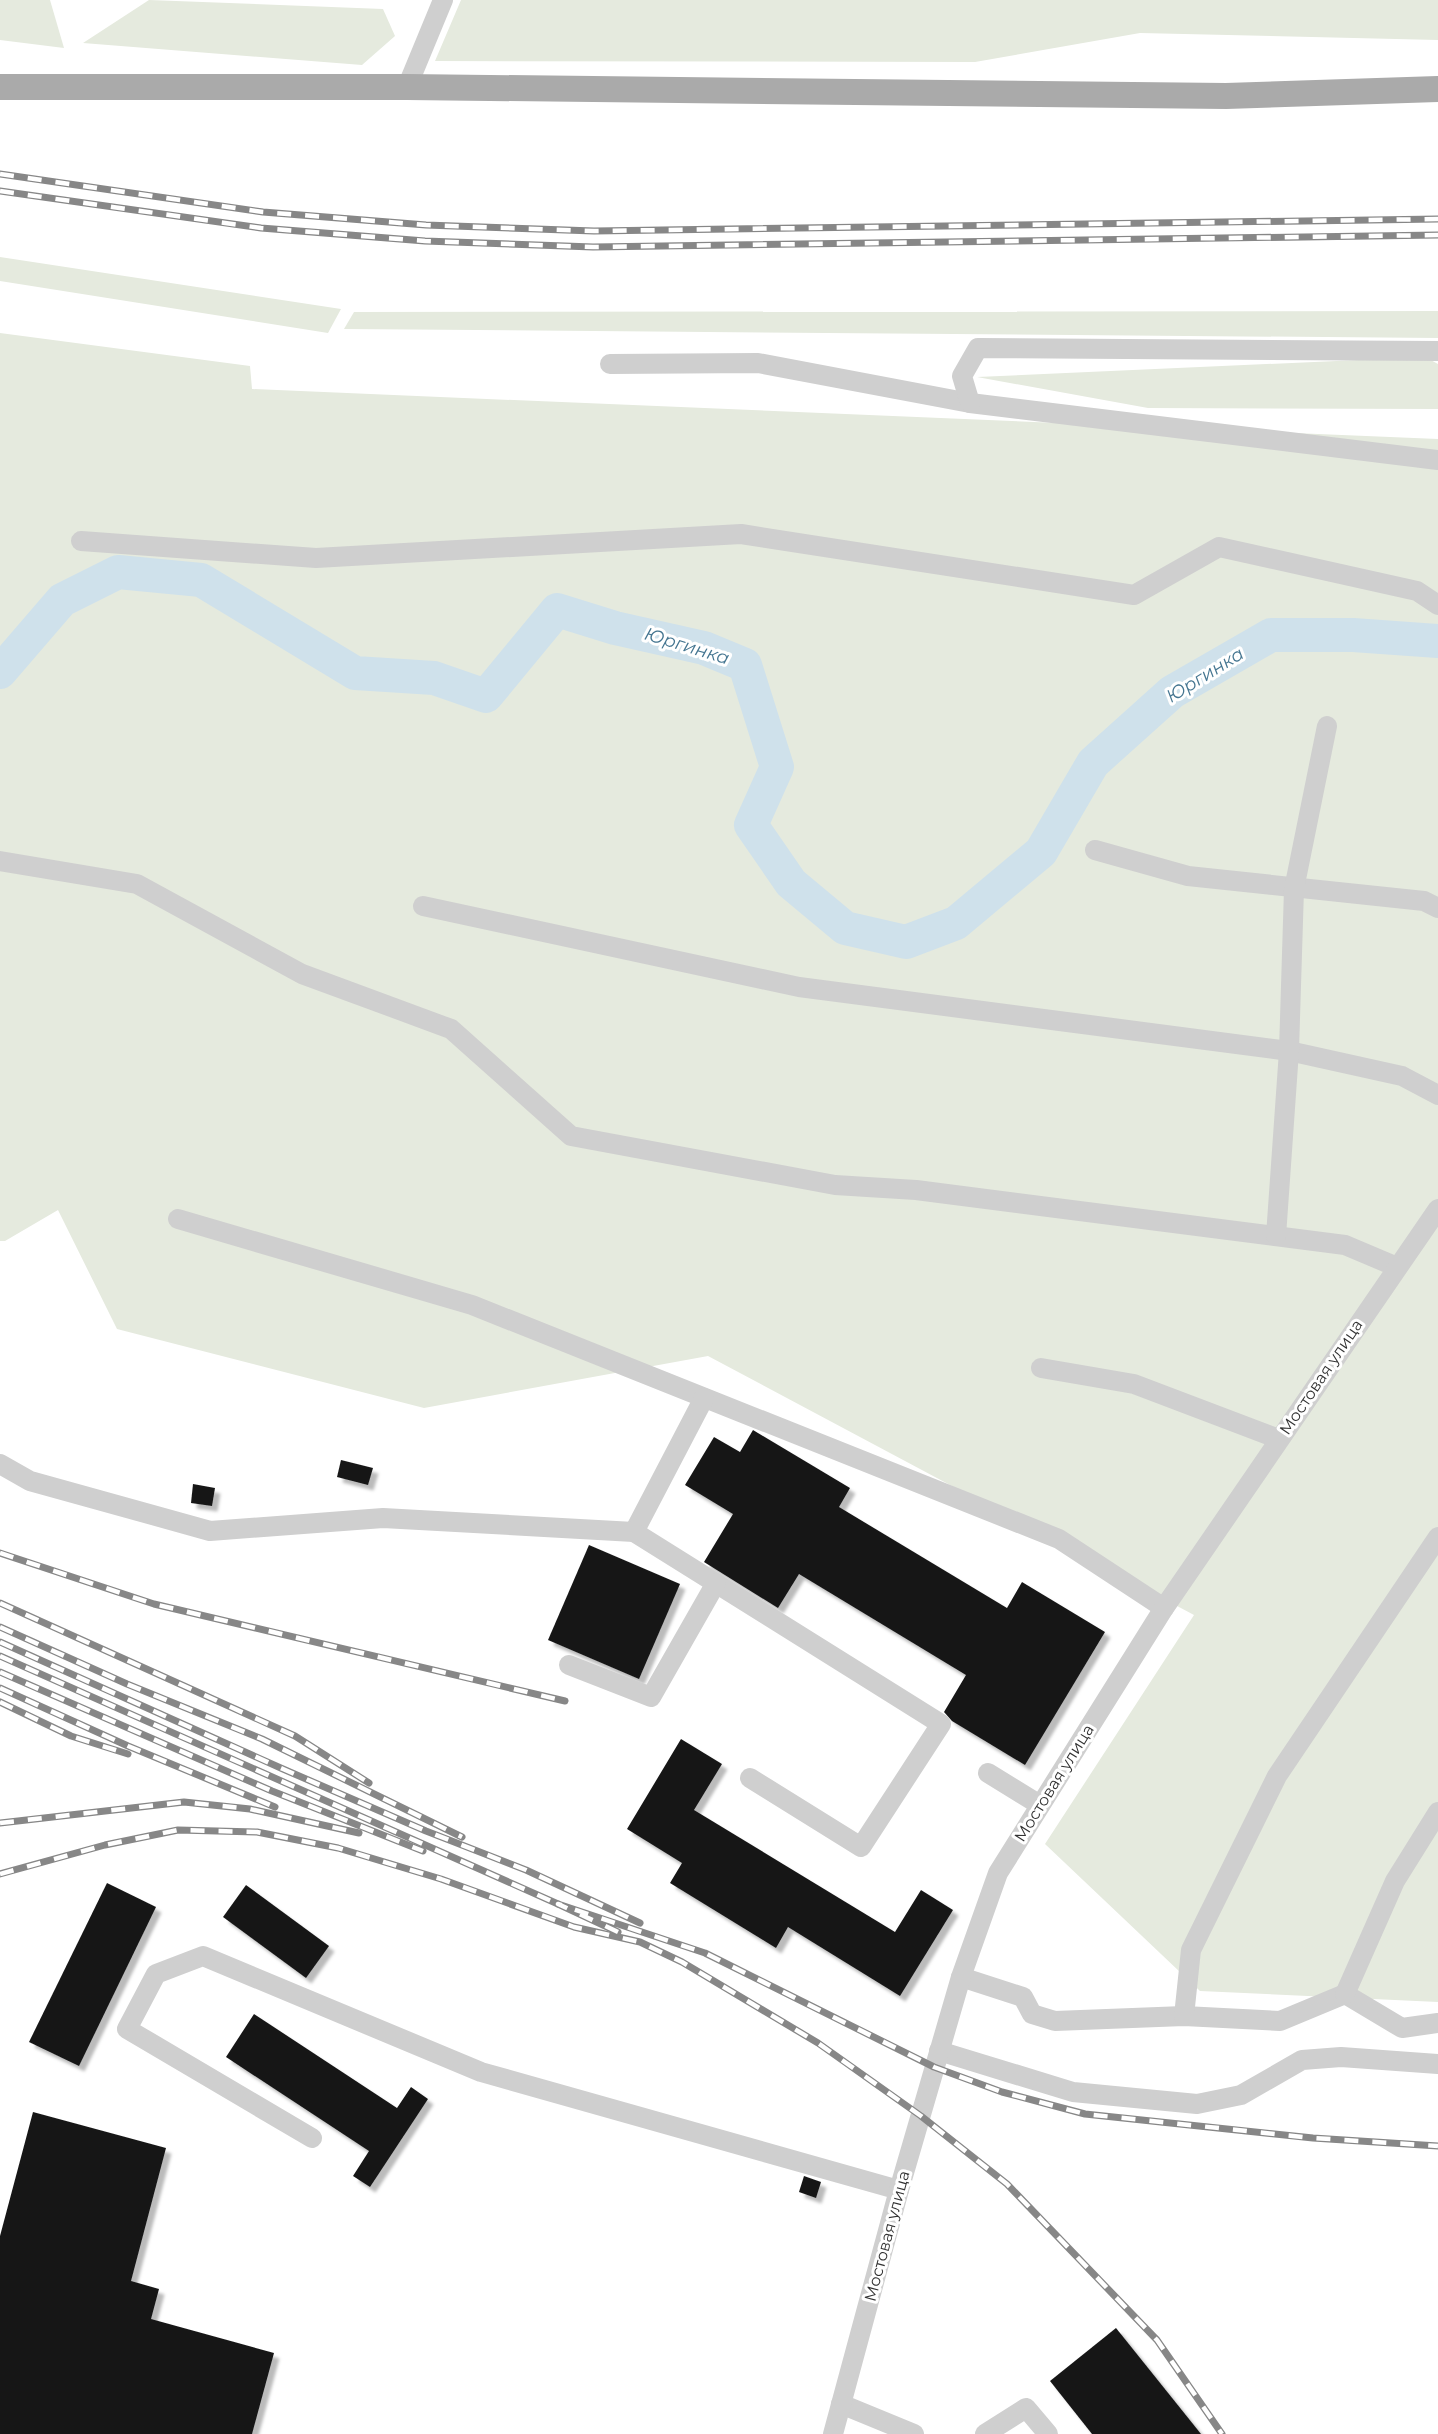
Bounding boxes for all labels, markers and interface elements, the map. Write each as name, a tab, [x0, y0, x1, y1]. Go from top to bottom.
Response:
water label: Юргинка	[642, 623, 732, 669]
water label: Юргинка	[1162, 642, 1248, 708]
street label: Мостовая улица	[1275, 1316, 1367, 1438]
street label: Мостовая улица	[1010, 1721, 1098, 1845]
street label: Мостовая улица	[860, 2168, 914, 2304]

